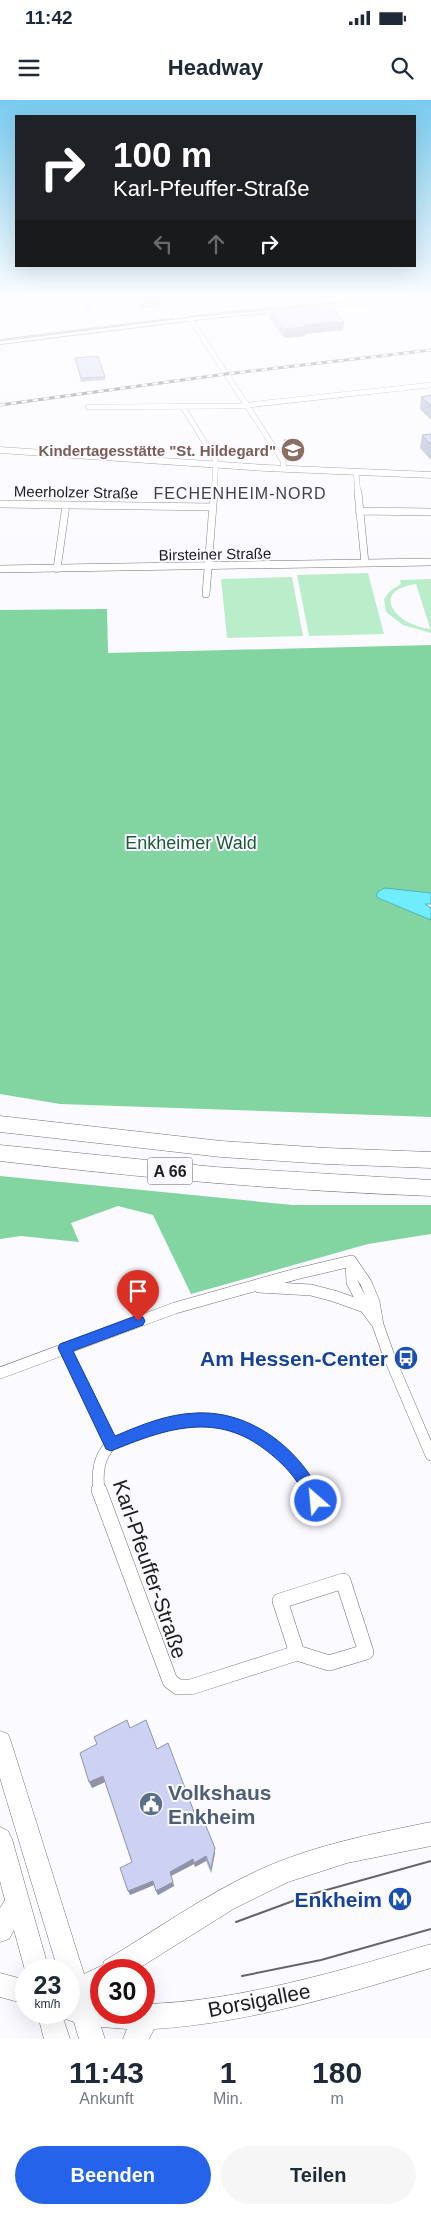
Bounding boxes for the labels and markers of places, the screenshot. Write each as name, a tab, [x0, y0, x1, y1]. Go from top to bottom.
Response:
school or university icon: Kindertagesstätte "St. Hildegard"	[280, 437, 306, 463]
place label: Kindertagesstätte "St. Hildegard"	[38, 442, 276, 459]
pin	[117, 1270, 159, 1321]
bus stop icon: Am Hessen-Center	[393, 1345, 419, 1371]
place label: Am Hessen-Center	[200, 1347, 388, 1370]
place label: Volkshaus Enkheim	[168, 1781, 271, 1828]
public building icon: Volkshaus Enkheim	[138, 1791, 164, 1817]
metro station icon: Enkheim	[387, 1886, 413, 1912]
place label: Enkheim	[294, 1888, 382, 1911]

